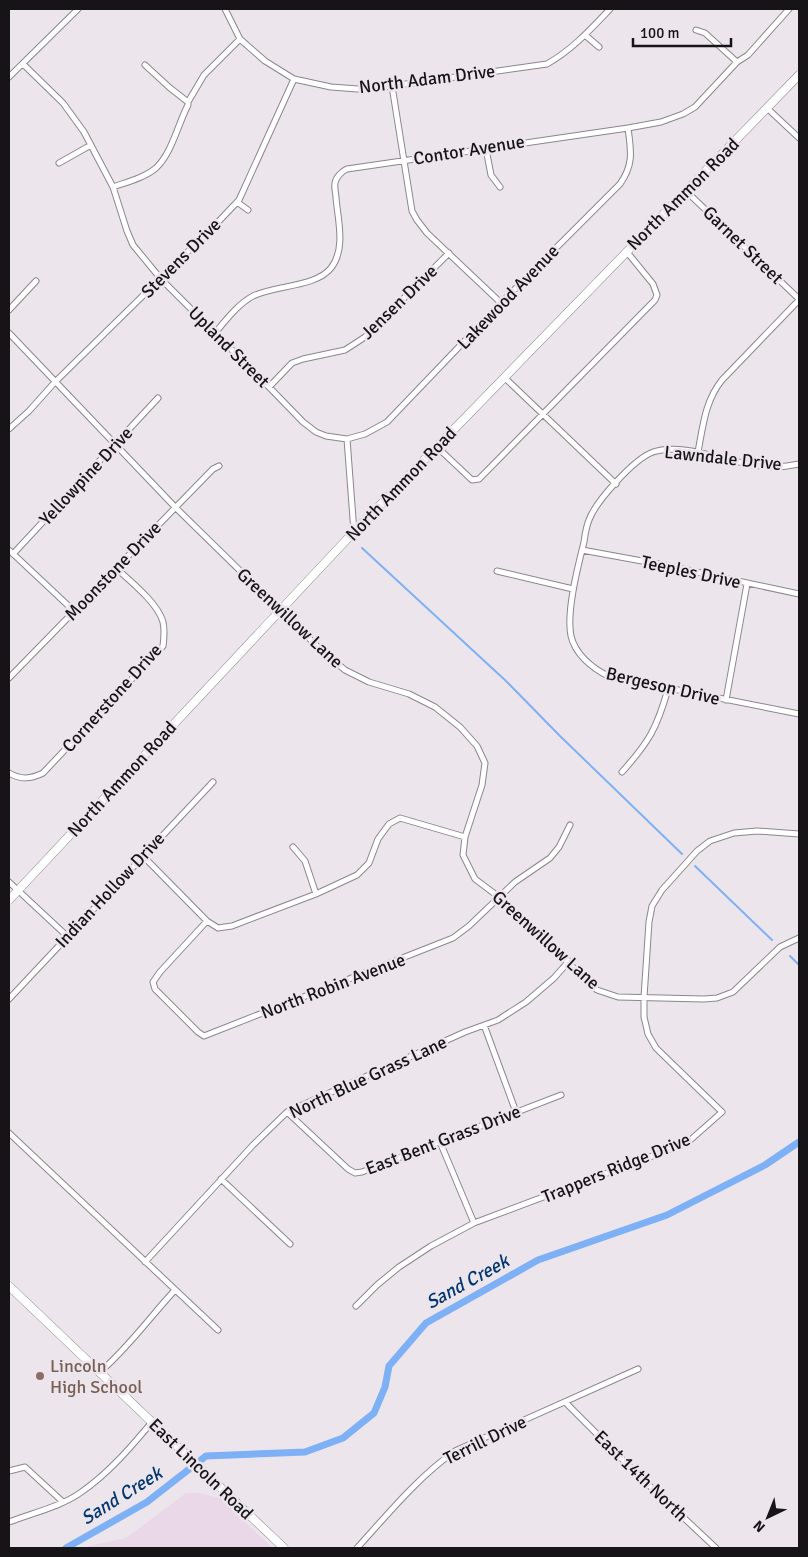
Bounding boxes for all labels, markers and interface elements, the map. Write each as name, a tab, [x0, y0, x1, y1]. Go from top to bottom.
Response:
scale bar	[633, 15, 730, 47]
text: 100 m	[640, 24, 680, 42]
street label: North Adam Drive	[358, 60, 496, 98]
street label: Contor Avenue	[412, 130, 526, 170]
street label: North Ammon Road	[622, 133, 744, 255]
street label: Garnet Street	[698, 201, 788, 289]
street label: Stevens Drive	[137, 214, 225, 302]
street label: Lakewood Avenue	[452, 240, 564, 354]
street label: Jensen Drive	[356, 260, 442, 344]
street label: Upland Street	[184, 302, 274, 392]
street label: Yellowpine Drive	[35, 422, 137, 530]
street label: North Ammon Road	[341, 422, 461, 546]
street label: Lawndale Drive	[663, 441, 783, 475]
street label: Moonstone Drive	[60, 517, 166, 625]
street label: Teeples Drive	[639, 551, 743, 593]
street label: Greenwillow Lane	[232, 563, 348, 673]
street label: Cornerstone Drive	[57, 639, 167, 757]
street label: Bergeson Drive	[604, 662, 722, 710]
street label: North Ammon Road	[63, 717, 181, 841]
street label: Indian Hollow Drive	[51, 827, 169, 953]
street label: Greenwillow Lane	[488, 886, 604, 994]
street label: North Robin Avenue	[258, 948, 408, 1024]
street label: North Blue Grass Lane	[286, 1031, 450, 1123]
street label: East Bent Grass Drive	[362, 1100, 524, 1180]
street label: Trappers Ridge Drive	[539, 1128, 693, 1208]
water label: Sand Creek	[422, 1248, 515, 1315]
place label: Lincoln High School	[50, 1355, 143, 1398]
marker: Lincoln High School	[34, 1370, 46, 1382]
street label: Terrill Drive	[440, 1411, 530, 1469]
street label: East Lincoln Road	[144, 1414, 258, 1524]
street label: East 14th North	[590, 1426, 692, 1526]
water label: Sand Creek	[76, 1461, 168, 1530]
north arrow	[743, 1492, 793, 1542]
text: N	[750, 1517, 769, 1536]

